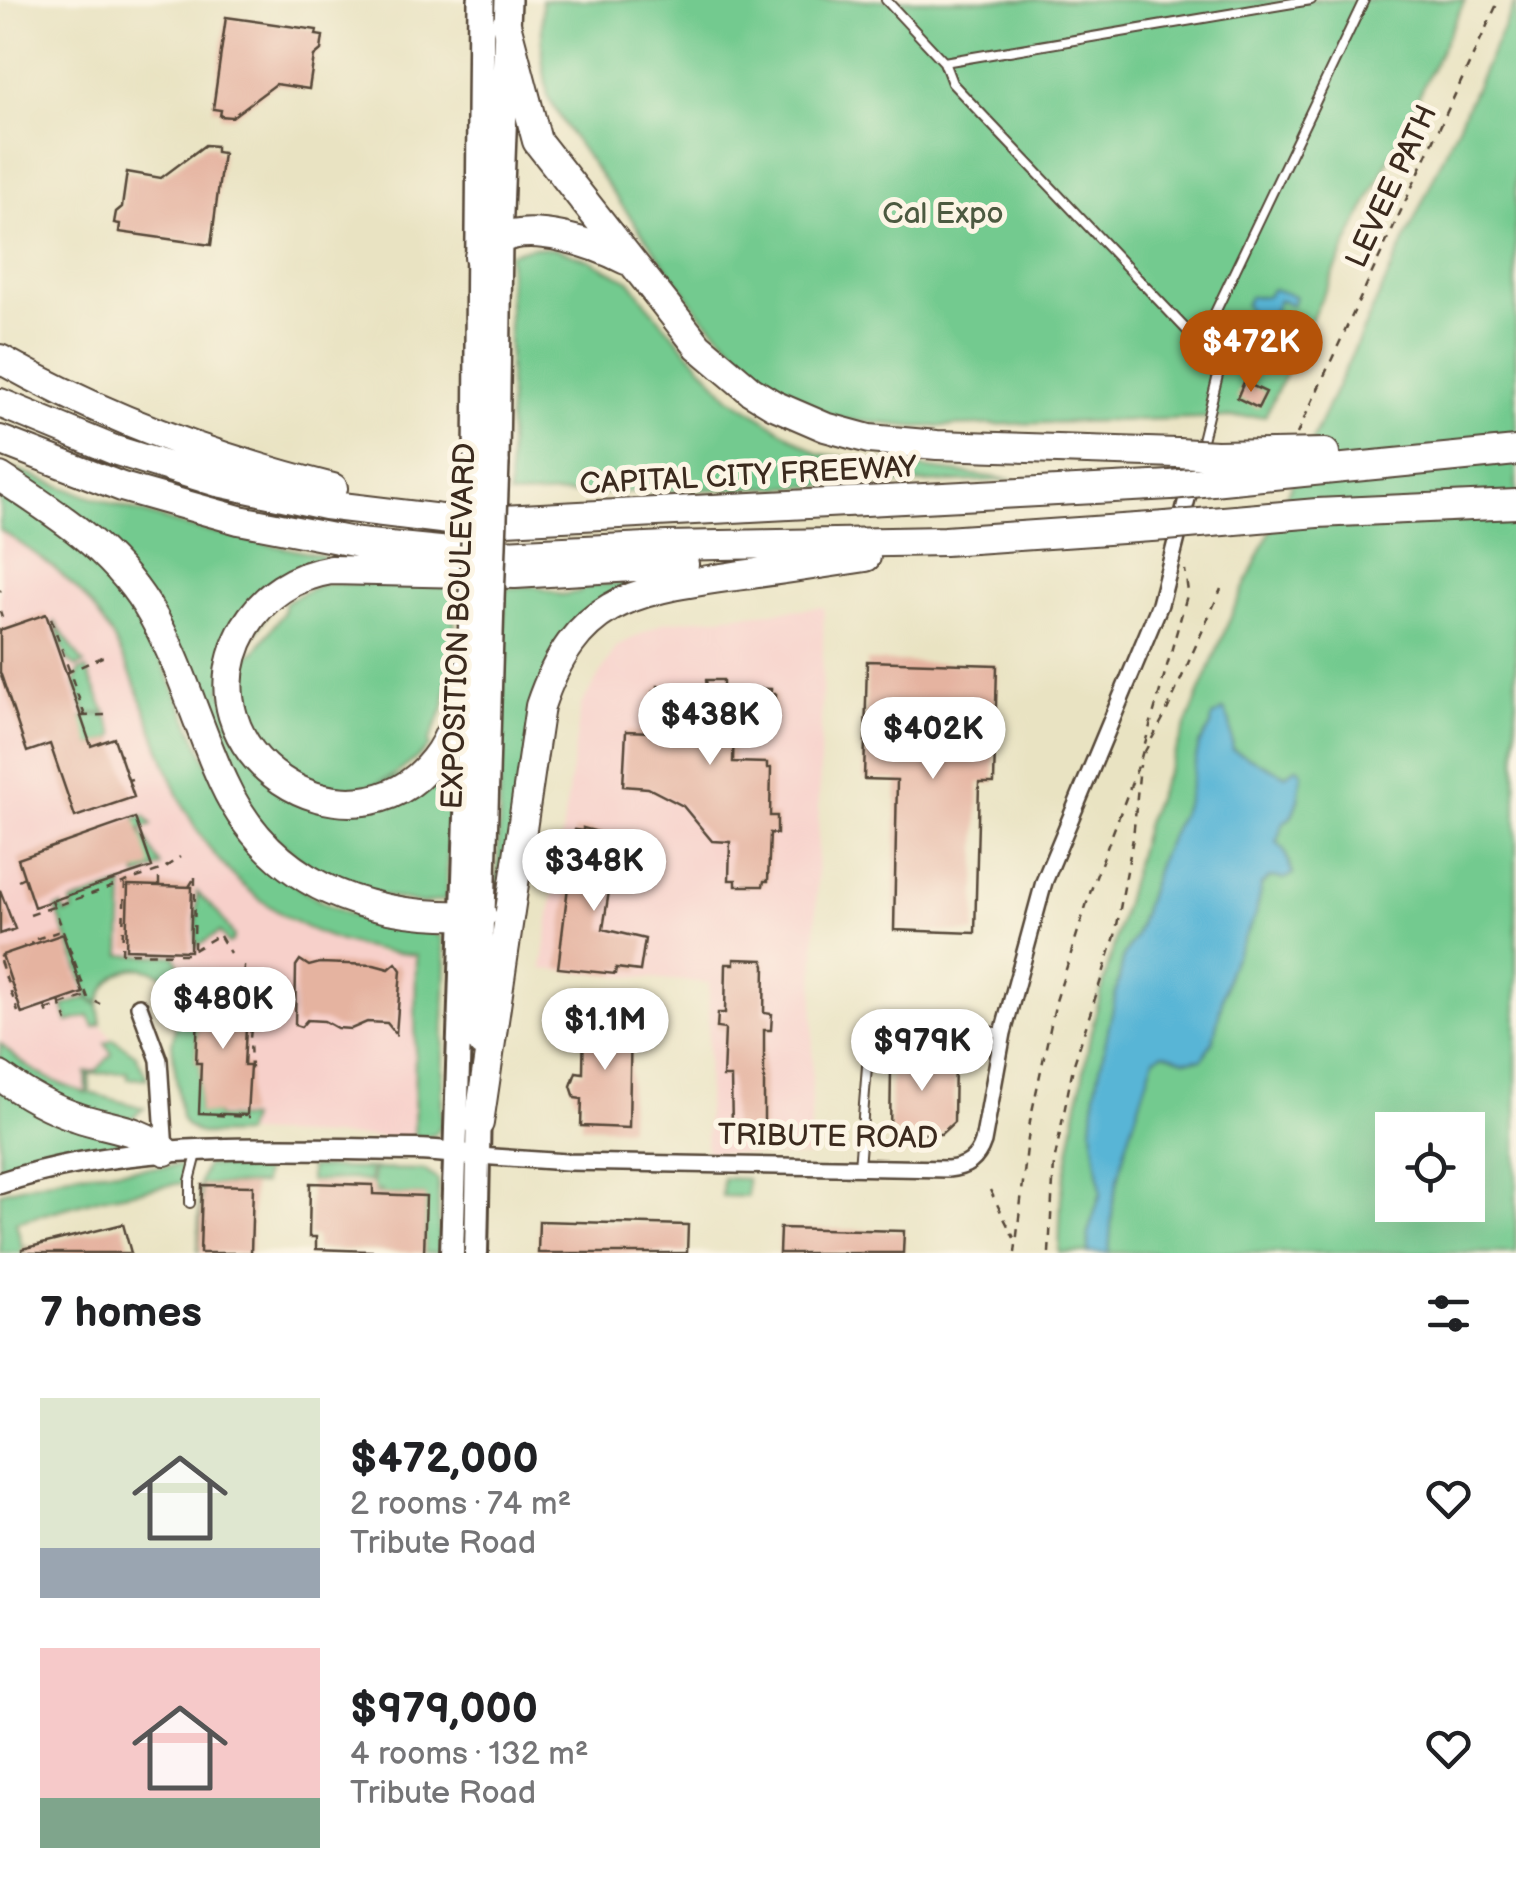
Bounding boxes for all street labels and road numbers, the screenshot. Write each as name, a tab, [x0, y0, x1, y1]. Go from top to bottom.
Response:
street label: LEVEE PATH	[1339, 99, 1445, 273]
street label: EXPOSITION BOULEVARD	[435, 442, 483, 810]
street label: CAPITAL CITY FREEWAY	[579, 449, 918, 503]
street label: TRIBUTE ROAD	[717, 1117, 939, 1157]

